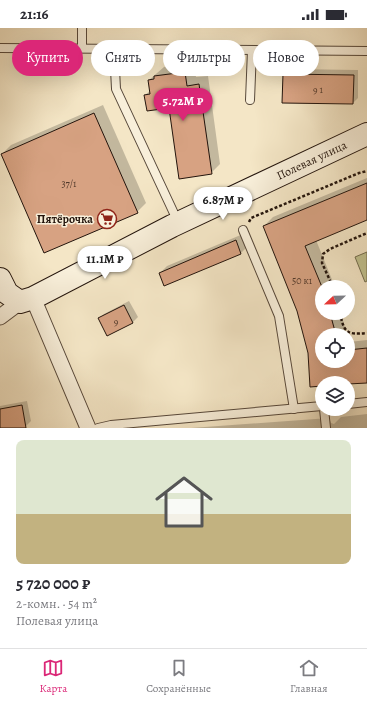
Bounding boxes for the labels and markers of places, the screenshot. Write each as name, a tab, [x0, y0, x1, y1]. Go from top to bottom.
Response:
pin: 5.72M ₽	[146, 88, 220, 122]
pin: 6.87M ₽	[186, 187, 260, 221]
supermarket icon: Пятёрочка	[96, 208, 118, 230]
place label: Пятёрочка	[37, 211, 93, 227]
pin: 11.1M ₽	[68, 246, 142, 280]

